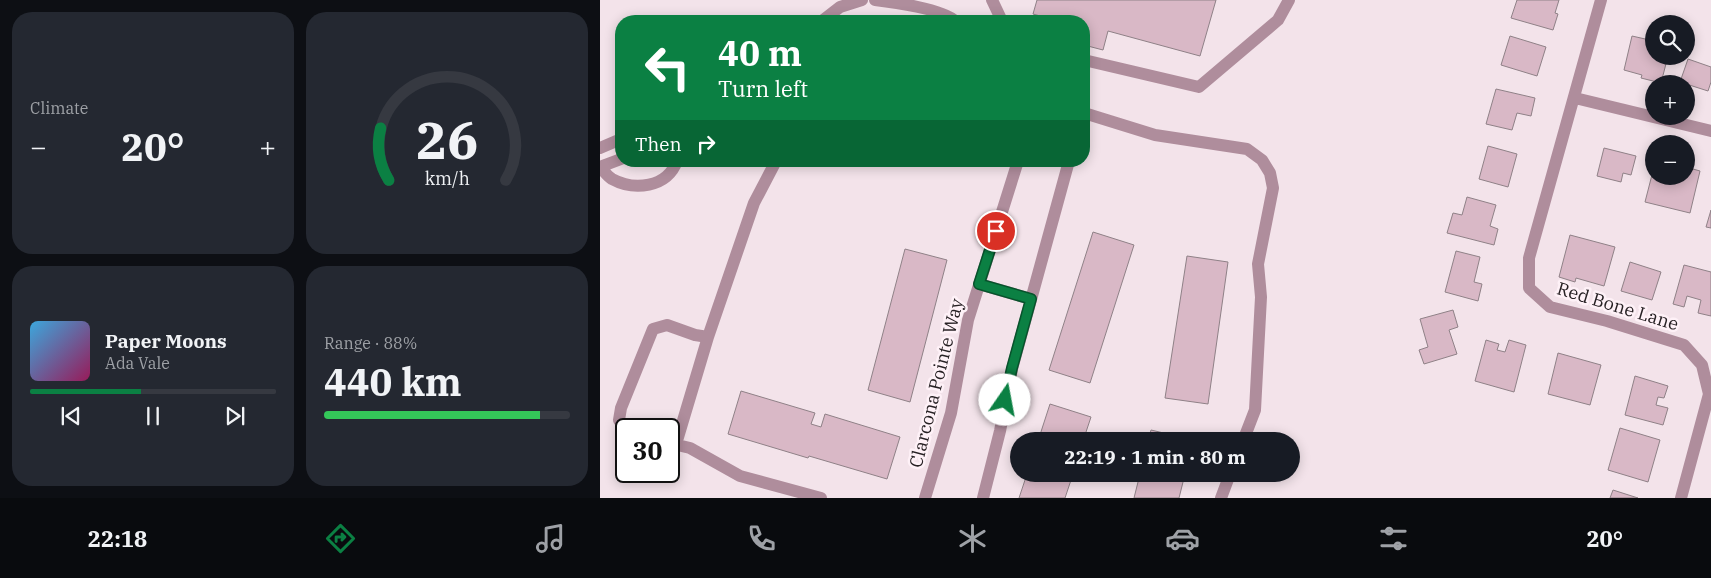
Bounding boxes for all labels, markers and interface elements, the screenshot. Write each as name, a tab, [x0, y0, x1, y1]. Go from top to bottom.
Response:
map controls	[1645, 15, 1695, 185]
button: search	[1645, 15, 1695, 65]
text: 40 m	[718, 30, 802, 76]
icon: left	[635, 35, 700, 100]
text: Turn left	[718, 74, 808, 103]
button: +	[1645, 75, 1695, 125]
text: Climate	[30, 98, 88, 118]
text: 26	[416, 106, 478, 173]
text: 20°	[121, 122, 185, 171]
text: −	[30, 128, 47, 165]
text: +	[259, 128, 276, 165]
icon: right	[692, 130, 720, 158]
text: Then	[635, 132, 682, 156]
button: −	[1645, 135, 1695, 185]
text: km/h	[424, 167, 470, 190]
pin	[975, 210, 1017, 252]
icon: arrive	[982, 217, 1010, 245]
street label: Red Bone Lane	[1554, 277, 1682, 335]
street label: Clarcona Pointe Way	[904, 296, 968, 470]
text: Paper Moons	[105, 329, 227, 353]
text: Range · 88%	[324, 333, 417, 353]
text: Ada Vale	[105, 353, 170, 373]
text: 440 km	[324, 357, 462, 406]
position arrow	[978, 373, 1030, 425]
icon: previous	[57, 402, 85, 430]
icon: pause	[139, 402, 167, 430]
icon: next	[221, 402, 249, 430]
speed limit sign: 30	[615, 418, 680, 483]
text: 22:19 · 1 min · 80 m	[1064, 445, 1246, 469]
icon: directions	[323, 521, 358, 556]
icon: music	[533, 521, 568, 556]
icon: phone	[744, 521, 779, 556]
icon: climate	[955, 521, 990, 556]
icon: car	[1165, 521, 1200, 556]
icon: filters	[1376, 521, 1411, 556]
text: 22:18	[88, 524, 147, 553]
text: 20°	[1586, 524, 1623, 553]

